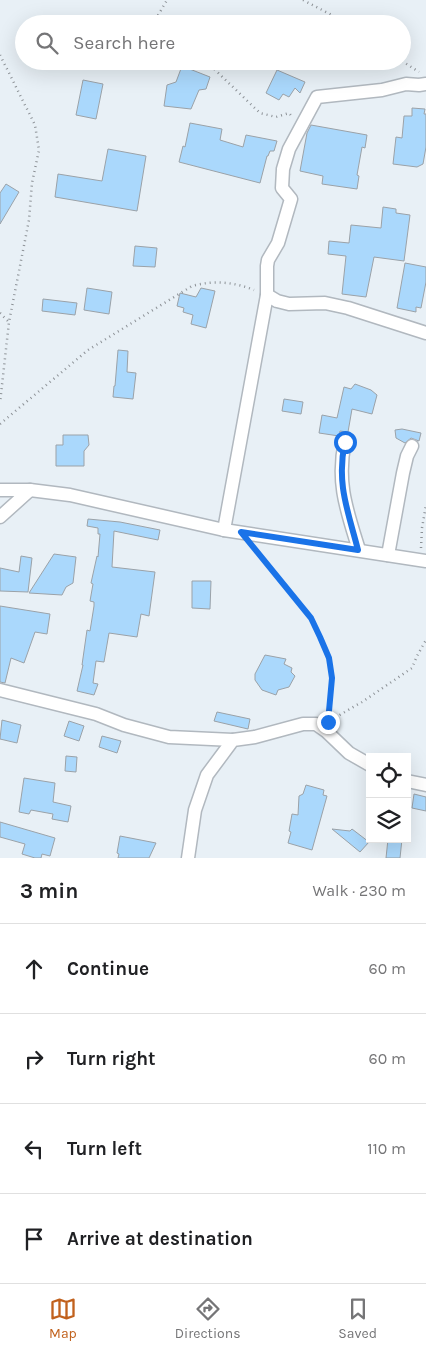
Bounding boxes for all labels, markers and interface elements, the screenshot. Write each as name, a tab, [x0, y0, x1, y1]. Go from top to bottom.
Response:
search box	[15, 15, 411, 70]
icon: search	[33, 29, 61, 57]
text: Search here	[73, 32, 175, 54]
route start	[334, 431, 357, 454]
route end	[317, 711, 340, 734]
map controls	[366, 753, 411, 843]
button: locate	[366, 753, 411, 798]
button: layers	[366, 798, 411, 843]
text: 3 min	[20, 879, 78, 903]
text: Walk · 230 m	[312, 881, 406, 900]
icon: ahead	[20, 955, 48, 983]
text: Continue	[67, 958, 149, 980]
text: 60 m	[369, 959, 406, 978]
icon: right	[20, 1045, 48, 1073]
text: Turn right	[67, 1048, 156, 1070]
text: 60 m	[369, 1049, 406, 1068]
icon: left	[20, 1135, 48, 1163]
text: Turn left	[67, 1138, 142, 1160]
text: 110 m	[367, 1139, 406, 1158]
icon: arrive	[20, 1225, 48, 1253]
text: Arrive at destination	[67, 1228, 253, 1250]
tab: Map	[49, 1295, 77, 1342]
tab: Directions	[175, 1295, 241, 1342]
tab: Saved	[338, 1295, 377, 1342]

